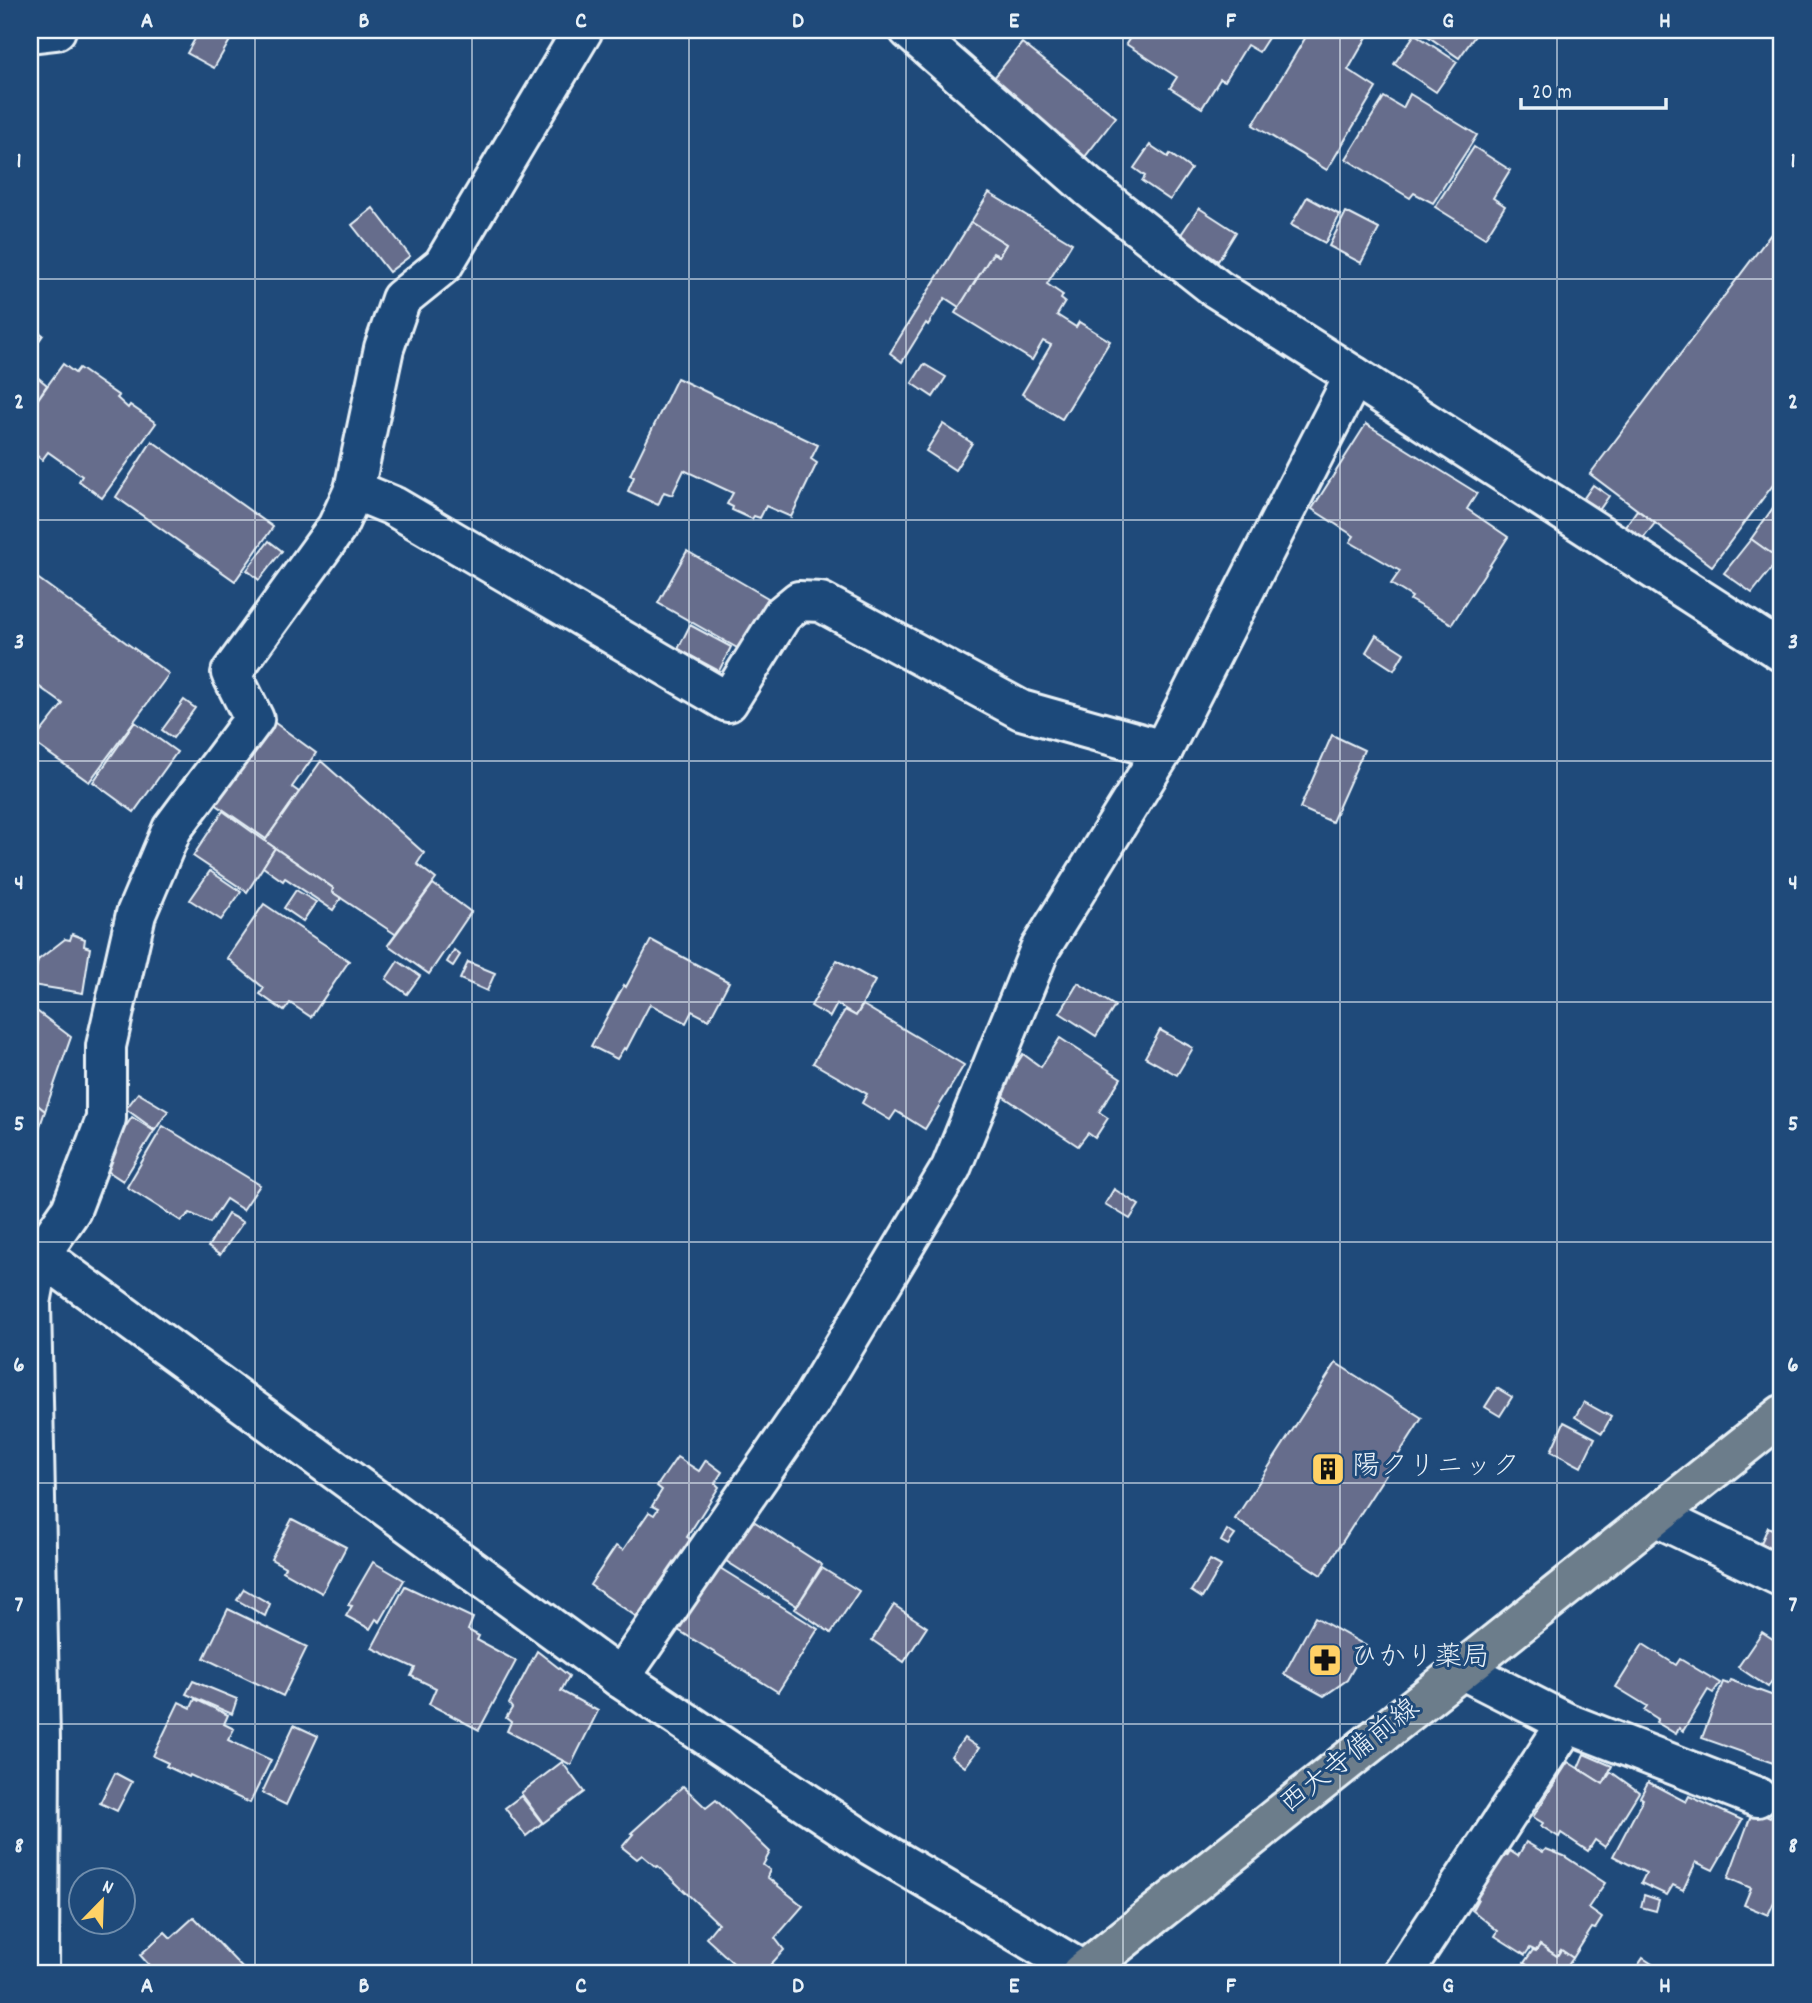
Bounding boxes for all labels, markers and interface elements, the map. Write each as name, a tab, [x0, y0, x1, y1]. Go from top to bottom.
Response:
text: A	[141, 6, 153, 39]
text: B	[359, 6, 370, 39]
text: C	[575, 6, 587, 39]
text: D	[792, 6, 804, 39]
text: E	[1009, 6, 1020, 39]
text: F	[1226, 6, 1237, 39]
text: G	[1442, 6, 1454, 39]
text: H	[1659, 6, 1671, 39]
scale bar	[1521, 66, 1667, 110]
text: 20 m	[1532, 79, 1572, 109]
text: 1	[16, 146, 22, 179]
text: 1	[1790, 146, 1796, 179]
text: 2	[14, 387, 24, 420]
text: 2	[1788, 387, 1798, 420]
text: 3	[14, 627, 24, 660]
text: 3	[1788, 627, 1798, 660]
text: 4	[14, 868, 24, 901]
text: 4	[1788, 868, 1798, 901]
text: 5	[14, 1109, 24, 1142]
text: 5	[1788, 1109, 1798, 1142]
text: 6	[13, 1350, 25, 1383]
text: 6	[1787, 1350, 1799, 1383]
place label: 陽クリニック	[1352, 1449, 1520, 1489]
building icon: 陽クリニック	[1309, 1450, 1347, 1488]
text: 7	[15, 1590, 24, 1623]
text: 7	[1789, 1590, 1798, 1623]
place label: ひかり薬局	[1350, 1640, 1490, 1680]
pharmacy icon: ひかり薬局	[1306, 1641, 1344, 1679]
street label: 西大寺備前線	[1272, 1691, 1430, 1825]
text: 8	[14, 1831, 24, 1864]
text: 8	[1788, 1831, 1798, 1864]
north arrow	[66, 1867, 136, 1937]
text: N	[98, 1874, 117, 1903]
text: A	[141, 1971, 153, 2003]
text: B	[359, 1971, 370, 2003]
text: C	[575, 1971, 587, 2003]
text: D	[792, 1971, 804, 2003]
text: E	[1009, 1971, 1020, 2003]
text: F	[1226, 1971, 1237, 2003]
text: G	[1442, 1971, 1454, 2003]
text: H	[1659, 1971, 1671, 2003]

